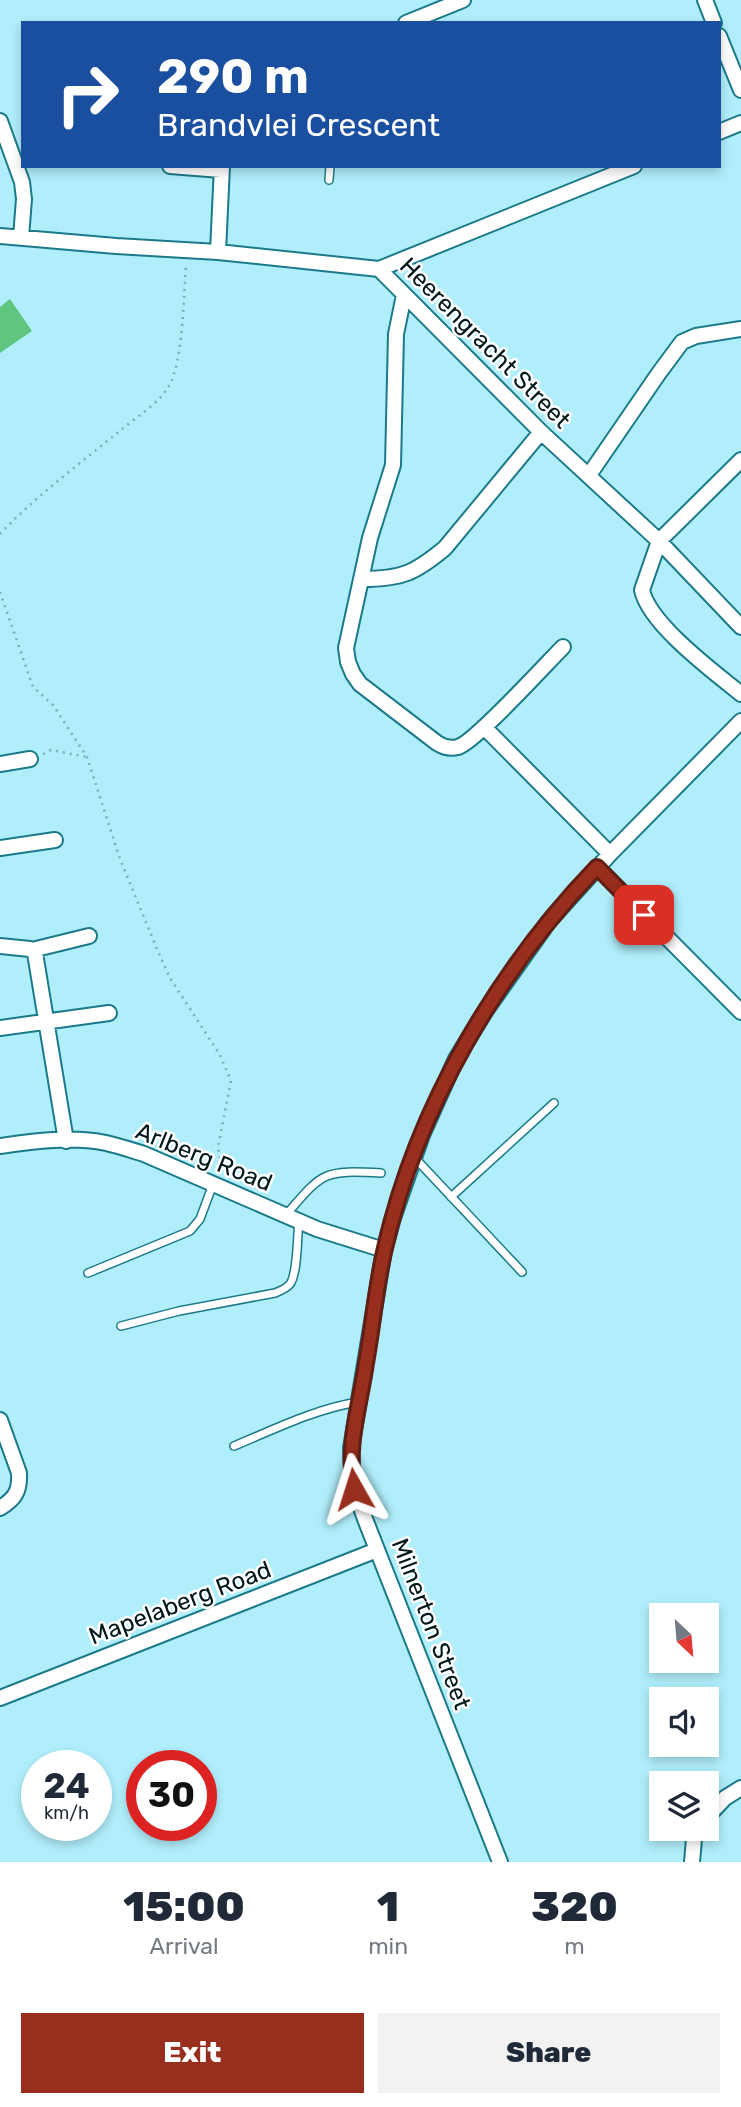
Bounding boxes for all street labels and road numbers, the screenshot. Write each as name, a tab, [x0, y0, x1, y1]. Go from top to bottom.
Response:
street label: Heerengracht Street	[394, 252, 576, 434]
street label: Arlberg Road	[132, 1117, 276, 1197]
street label: Milnerton Street	[386, 1535, 476, 1713]
street label: Mapelaberg Road	[85, 1555, 275, 1651]

